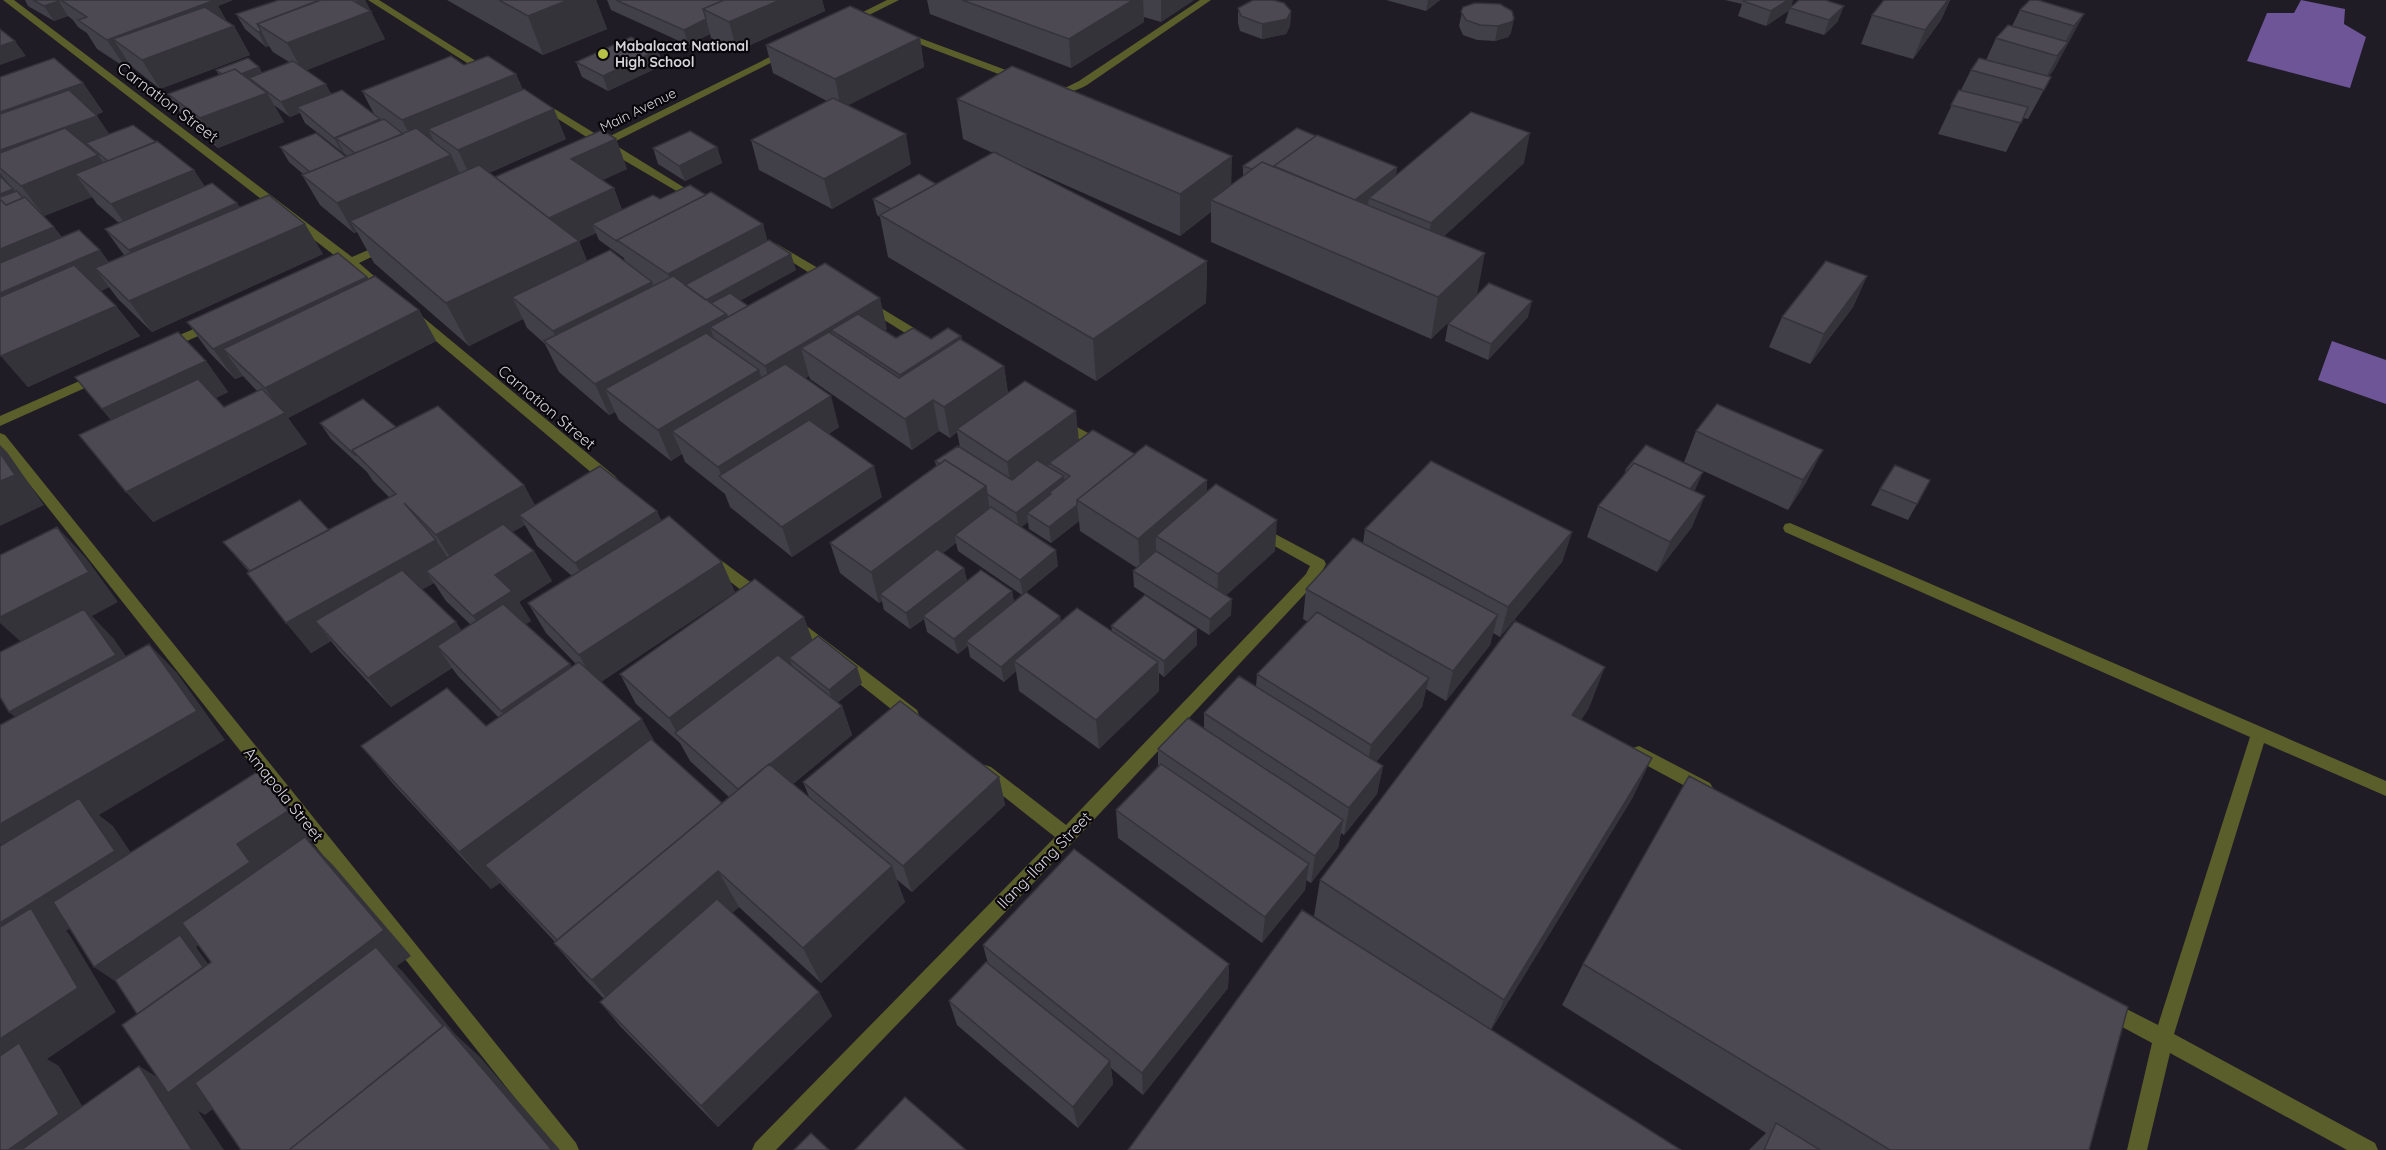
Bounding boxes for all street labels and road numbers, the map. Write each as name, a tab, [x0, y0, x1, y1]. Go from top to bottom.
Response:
street label: Carnation Street	[114, 58, 222, 146]
street label: Main Avenue	[597, 84, 679, 136]
street label: Carnation Street	[494, 360, 600, 454]
street label: Amapola Street	[240, 743, 328, 845]
street label: Ilang-Ilang Street	[993, 807, 1095, 913]

